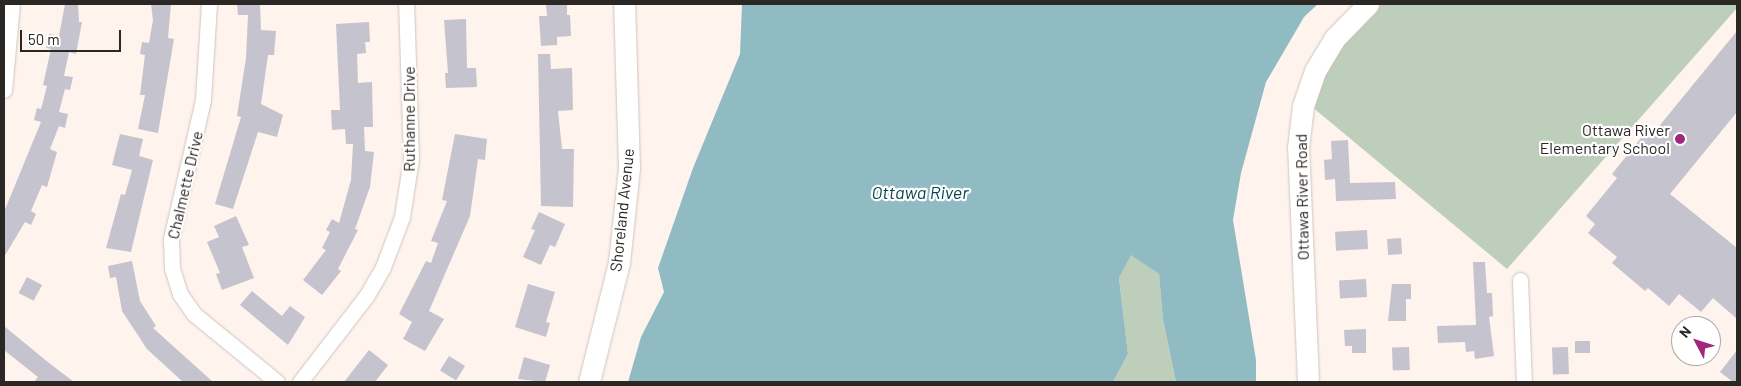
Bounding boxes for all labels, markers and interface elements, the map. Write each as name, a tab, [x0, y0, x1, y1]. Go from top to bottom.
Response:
scale bar	[22, 20, 124, 52]
text: 50 m	[28, 30, 60, 48]
street label: Ruthanne Drive	[399, 66, 419, 172]
place label: Ottawa River Elementary School	[1540, 120, 1670, 158]
street label: Chalmette Drive	[163, 129, 207, 241]
marker: Ottawa River Elementary School	[1674, 133, 1686, 145]
street label: Ottawa River Road	[1291, 134, 1313, 260]
street label: Shoreland Avenue	[606, 147, 638, 273]
water label: Ottawa River	[872, 181, 968, 203]
north arrow	[1671, 316, 1721, 366]
text: N	[1675, 323, 1694, 341]

